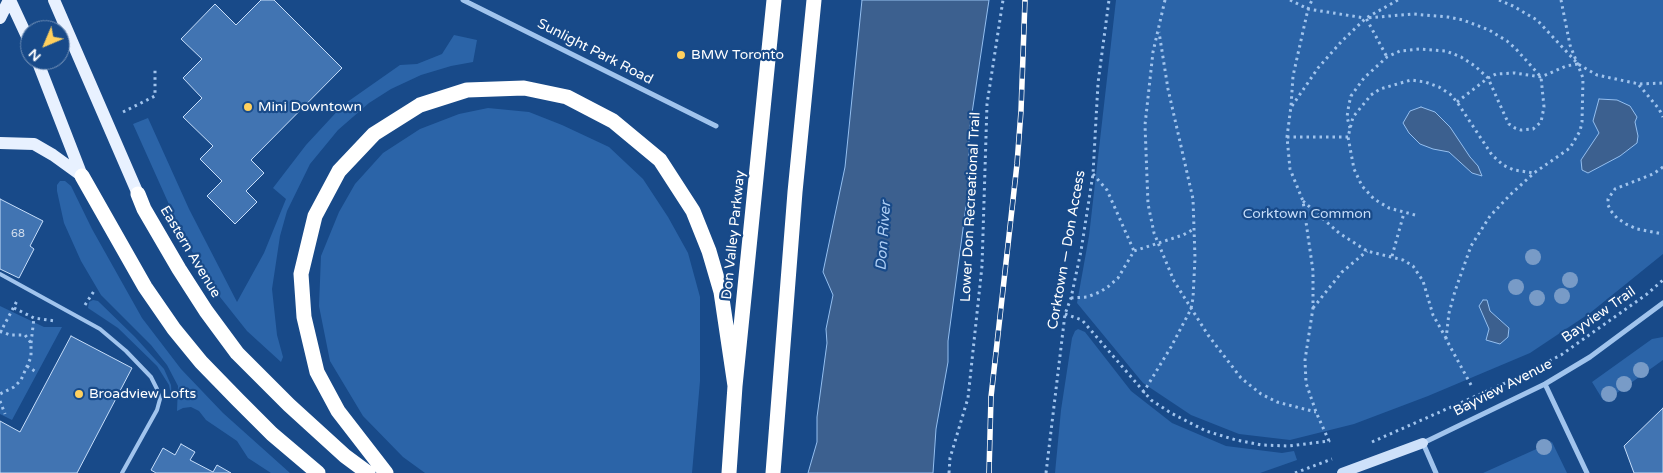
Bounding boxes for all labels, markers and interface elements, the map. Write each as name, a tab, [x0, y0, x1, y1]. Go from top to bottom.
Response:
street label: Sunlight Park Road	[534, 16, 656, 88]
north arrow	[20, 20, 70, 70]
text: N	[25, 45, 45, 65]
place label: BMW Toronto	[691, 47, 784, 63]
marker: BMW Toronto	[675, 49, 687, 61]
place label: Mini Downtown	[258, 99, 362, 115]
marker: Mini Downtown	[242, 101, 254, 113]
street label: Lower Don Recreational Trail	[958, 112, 984, 302]
street label: Corktown — Don Access	[1045, 169, 1089, 331]
street label: Don Valley Parkway	[719, 170, 749, 300]
water label: Don River	[873, 201, 895, 271]
street label: Eastern Avenue	[156, 203, 224, 301]
park label: Corktown Common	[1243, 206, 1371, 222]
house number: 68	[11, 227, 25, 241]
street label: Bayview Trail	[1559, 283, 1639, 347]
street label: Bayview Avenue	[1451, 356, 1555, 420]
place label: Broadview Lofts	[89, 386, 196, 402]
marker: Broadview Lofts	[73, 388, 85, 400]

